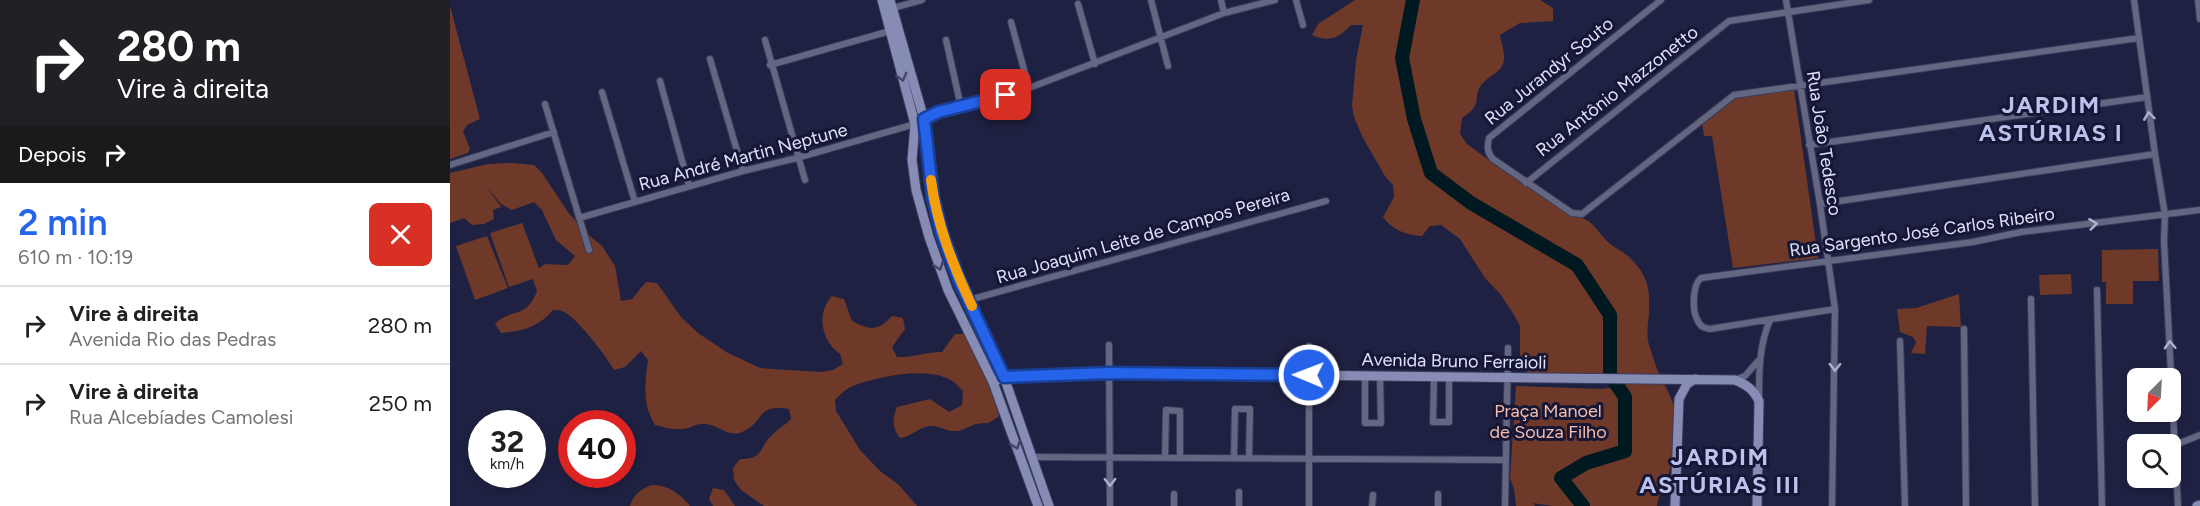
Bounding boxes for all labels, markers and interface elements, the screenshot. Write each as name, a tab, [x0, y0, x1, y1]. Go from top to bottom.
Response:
street label: Rua Jurandyr Souto	[1480, 12, 1618, 130]
text: 280 m	[117, 21, 241, 72]
street label: Rua Antônio Mazzonetto	[1531, 21, 1703, 161]
icon: right	[18, 24, 96, 102]
pin	[980, 69, 1031, 120]
street label: Rua João Tedesco	[1802, 69, 1846, 217]
text: Vire à direita	[117, 72, 269, 105]
one-way arrow	[895, 72, 908, 82]
icon: arrive	[989, 78, 1022, 111]
district label: JARDIM ASTÚRIAS I	[1979, 90, 2123, 147]
one-way arrow	[2144, 112, 2156, 121]
street label: Rua André Martin Neptune	[636, 118, 850, 195]
icon: right	[98, 138, 131, 171]
text: Depois	[18, 141, 86, 168]
street label: Rua Joaquim Leite de Campos Pereira	[994, 183, 1292, 289]
text: 2 min	[18, 201, 108, 244]
street label: Rua Sargento José Carlos Ribeiro	[1788, 202, 2056, 262]
button: close	[369, 203, 432, 266]
one-way arrow	[2089, 218, 2098, 230]
text: 610 m · 10:19	[18, 245, 133, 269]
one-way arrow	[932, 261, 945, 271]
text: Vire à direita	[69, 300, 199, 327]
icon: right	[18, 309, 51, 342]
text: 280 m	[368, 312, 432, 339]
text: Avenida Rio das Pedras	[69, 327, 276, 351]
one-way arrow	[2164, 340, 2177, 349]
position arrow	[1277, 343, 1341, 407]
street label: Avenida Bruno Ferraioli	[1361, 348, 1547, 374]
one-way arrow	[1829, 362, 1841, 371]
north arrow	[2127, 368, 2181, 422]
map controls	[2127, 368, 2181, 488]
text: Vire à direita	[69, 378, 199, 405]
icon: right	[18, 387, 51, 420]
text: 250 m	[369, 390, 432, 417]
park label: Praça Manoel de Souza Filho	[1489, 400, 1607, 443]
text: Rua Alcebíades Camolesi	[69, 405, 293, 429]
speed limit sign: 40	[558, 410, 636, 488]
text: 32	[490, 423, 524, 460]
button: search	[2127, 434, 2181, 488]
one-way arrow	[1008, 439, 1021, 450]
district label: JARDIM ASTÚRIAS III	[1639, 442, 1801, 499]
text: km/h	[490, 455, 524, 473]
one-way arrow	[1104, 477, 1116, 486]

